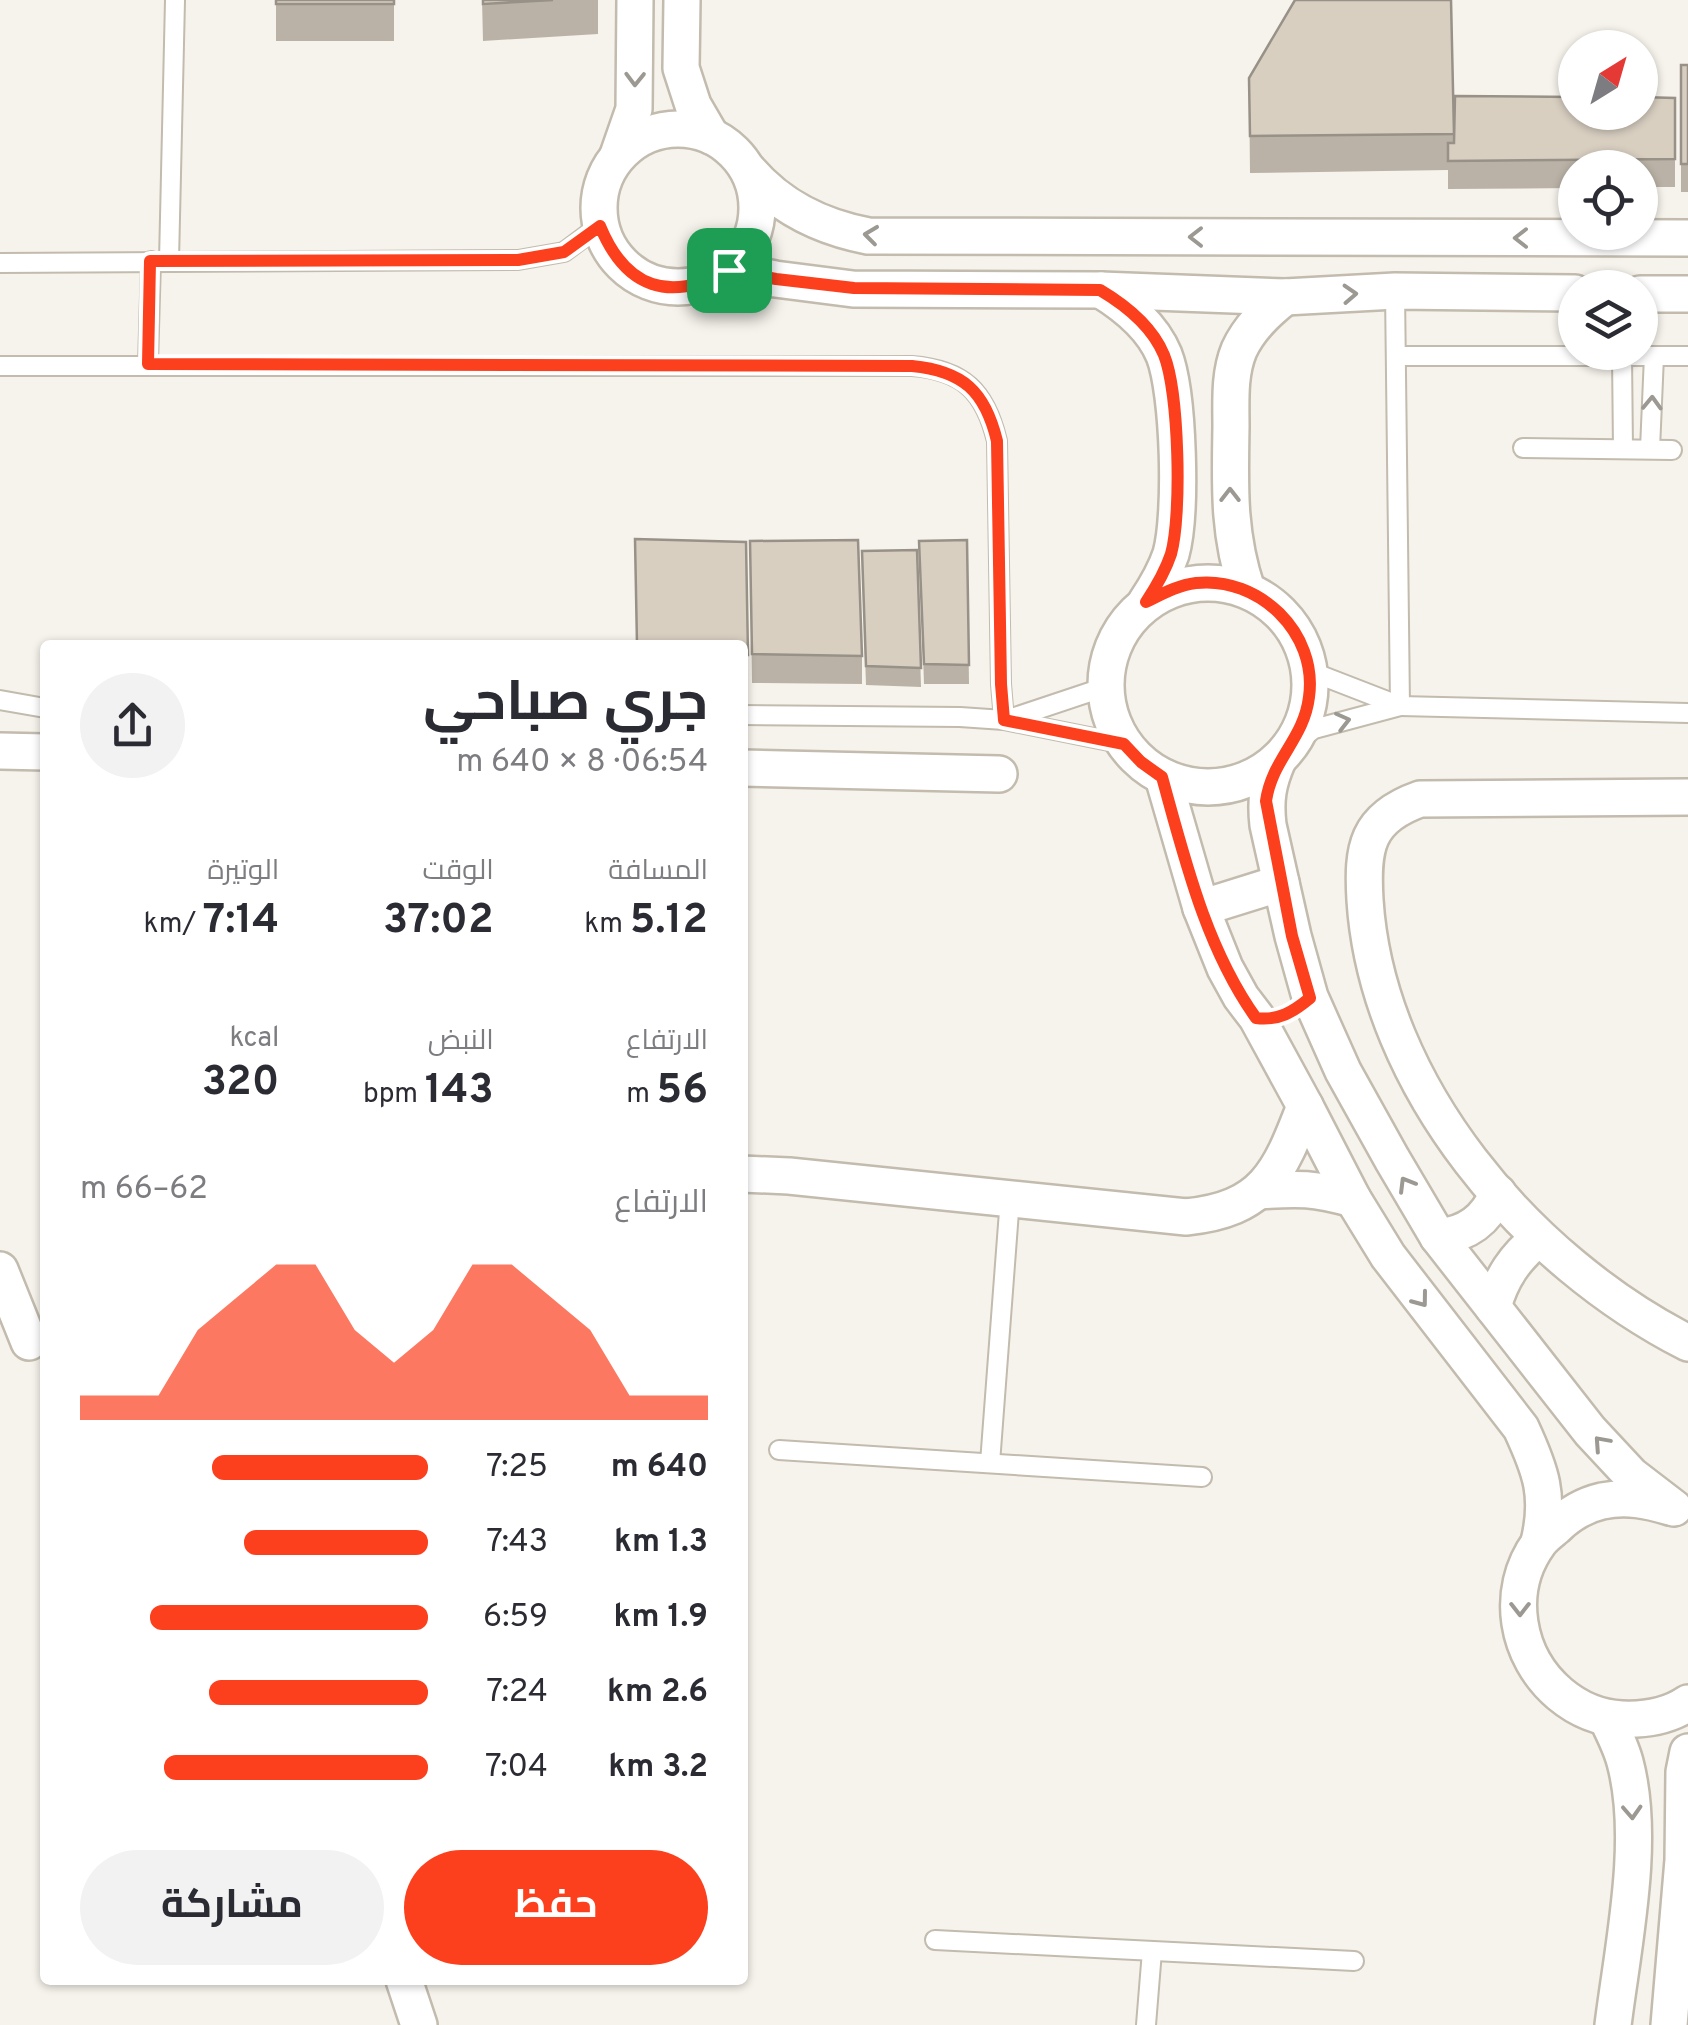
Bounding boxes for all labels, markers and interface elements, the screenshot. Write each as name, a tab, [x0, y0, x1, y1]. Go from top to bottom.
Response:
north arrow	[1558, 30, 1658, 130]
map controls	[1558, 30, 1658, 370]
one-way arrow	[624, 72, 646, 87]
button: locate	[1558, 150, 1658, 250]
one-way arrow	[862, 225, 878, 246]
one-way arrow	[1187, 226, 1202, 248]
one-way arrow	[1512, 227, 1528, 249]
pin	[687, 228, 772, 313]
icon: arrive	[702, 243, 757, 298]
button: layers	[1558, 270, 1658, 370]
one-way arrow	[1342, 284, 1358, 305]
one-way arrow	[1641, 394, 1662, 410]
one-way arrow	[1219, 486, 1241, 502]
text: جري صباحي	[423, 670, 708, 740]
button: share	[80, 673, 185, 778]
one-way arrow	[1334, 712, 1351, 733]
text: 06:54 · 8 × 640 m	[456, 743, 708, 783]
text: الوتيرة	[207, 854, 279, 890]
text: الوقت	[422, 854, 494, 890]
text: المسافة	[608, 854, 708, 890]
text: 7:14	[203, 895, 279, 948]
text: 37:02	[383, 895, 494, 948]
text: 5.12	[630, 895, 708, 948]
text: /km	[144, 907, 203, 943]
text: km	[584, 907, 630, 943]
text: kcal	[230, 1021, 279, 1057]
text: النبض	[428, 1024, 494, 1060]
text: الارتفاع	[626, 1024, 708, 1060]
text: 320	[202, 1057, 279, 1110]
text: 143	[425, 1065, 494, 1118]
text: 56	[657, 1065, 708, 1118]
text: bpm	[363, 1077, 425, 1113]
text: m	[626, 1077, 657, 1113]
text: 62–66 m	[80, 1170, 208, 1210]
one-way arrow	[1399, 1177, 1418, 1195]
text: الارتفاع	[614, 1184, 708, 1224]
one-way arrow	[1410, 1289, 1427, 1307]
one-way arrow	[1595, 1436, 1613, 1455]
text: 7:25	[486, 1448, 548, 1488]
text: 640 m	[611, 1448, 708, 1488]
text: 7:43	[486, 1523, 548, 1563]
text: 1.3 km	[614, 1523, 708, 1563]
text: 6:59	[483, 1598, 548, 1638]
text: 1.9 km	[614, 1598, 708, 1638]
one-way arrow	[1510, 1602, 1531, 1617]
text: 7:24	[486, 1673, 548, 1713]
text: 2.6 km	[607, 1673, 708, 1713]
text: 7:04	[485, 1748, 548, 1788]
text: 3.2 km	[608, 1748, 708, 1788]
one-way arrow	[1621, 1804, 1642, 1820]
button: مشاركة	[80, 1850, 384, 1965]
button: حفظ	[404, 1850, 708, 1965]

